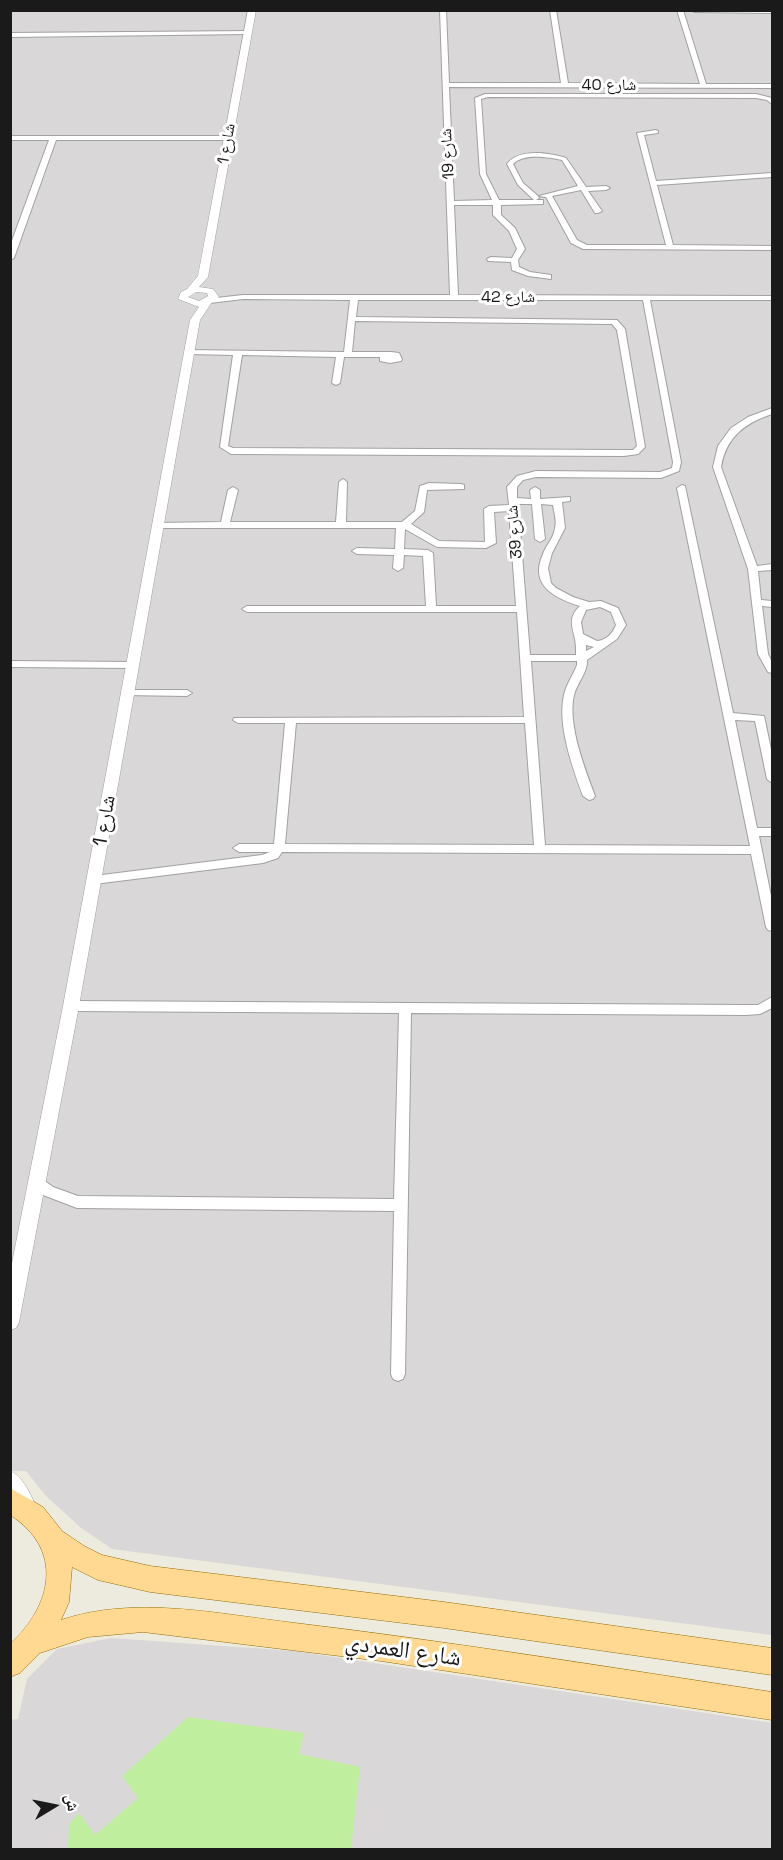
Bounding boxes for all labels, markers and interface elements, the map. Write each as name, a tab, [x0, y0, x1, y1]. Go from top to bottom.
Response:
street label: شارع 40	[582, 76, 636, 96]
street label: شارع 1	[214, 122, 240, 166]
street label: شارع 19	[437, 128, 459, 180]
street label: شارع 42	[481, 288, 535, 308]
street label: شارع 39	[503, 504, 527, 560]
street label: شارع 1	[89, 794, 121, 848]
street label: شارع العمردي	[343, 1629, 463, 1673]
north arrow	[24, 1776, 84, 1836]
text: ش	[60, 1793, 84, 1813]

